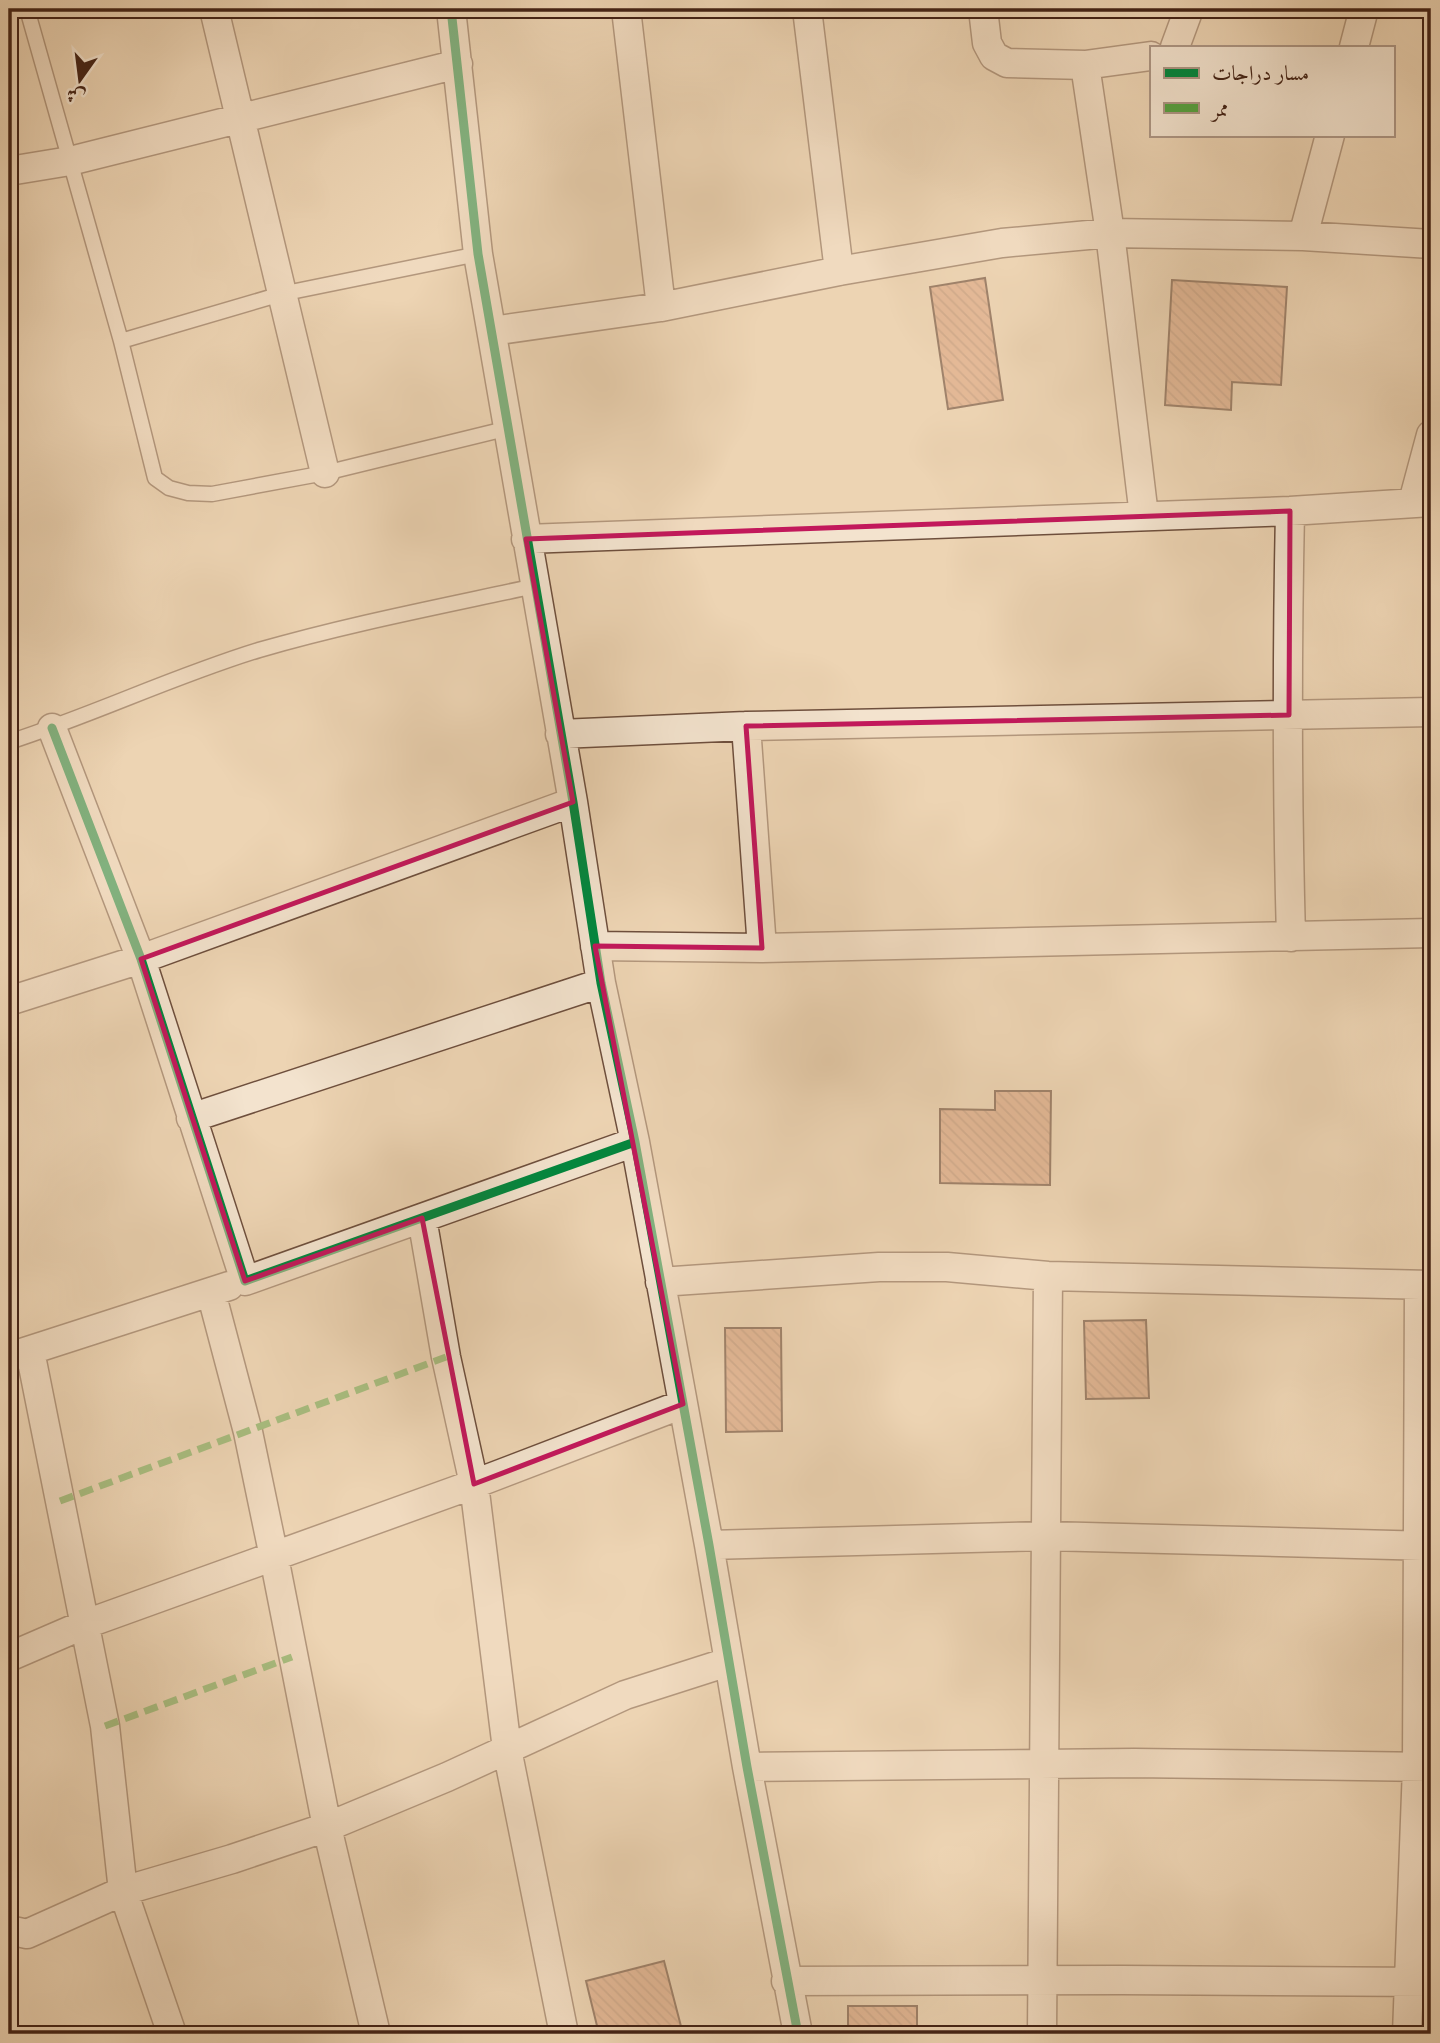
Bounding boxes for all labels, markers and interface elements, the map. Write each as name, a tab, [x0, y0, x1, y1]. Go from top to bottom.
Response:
north arrow	[46, 46, 116, 116]
legend	[1150, 46, 1394, 136]
text: مسار دراجات	[1212, 57, 1309, 88]
text: ش	[63, 81, 88, 112]
text: ممر	[1210, 93, 1229, 124]

